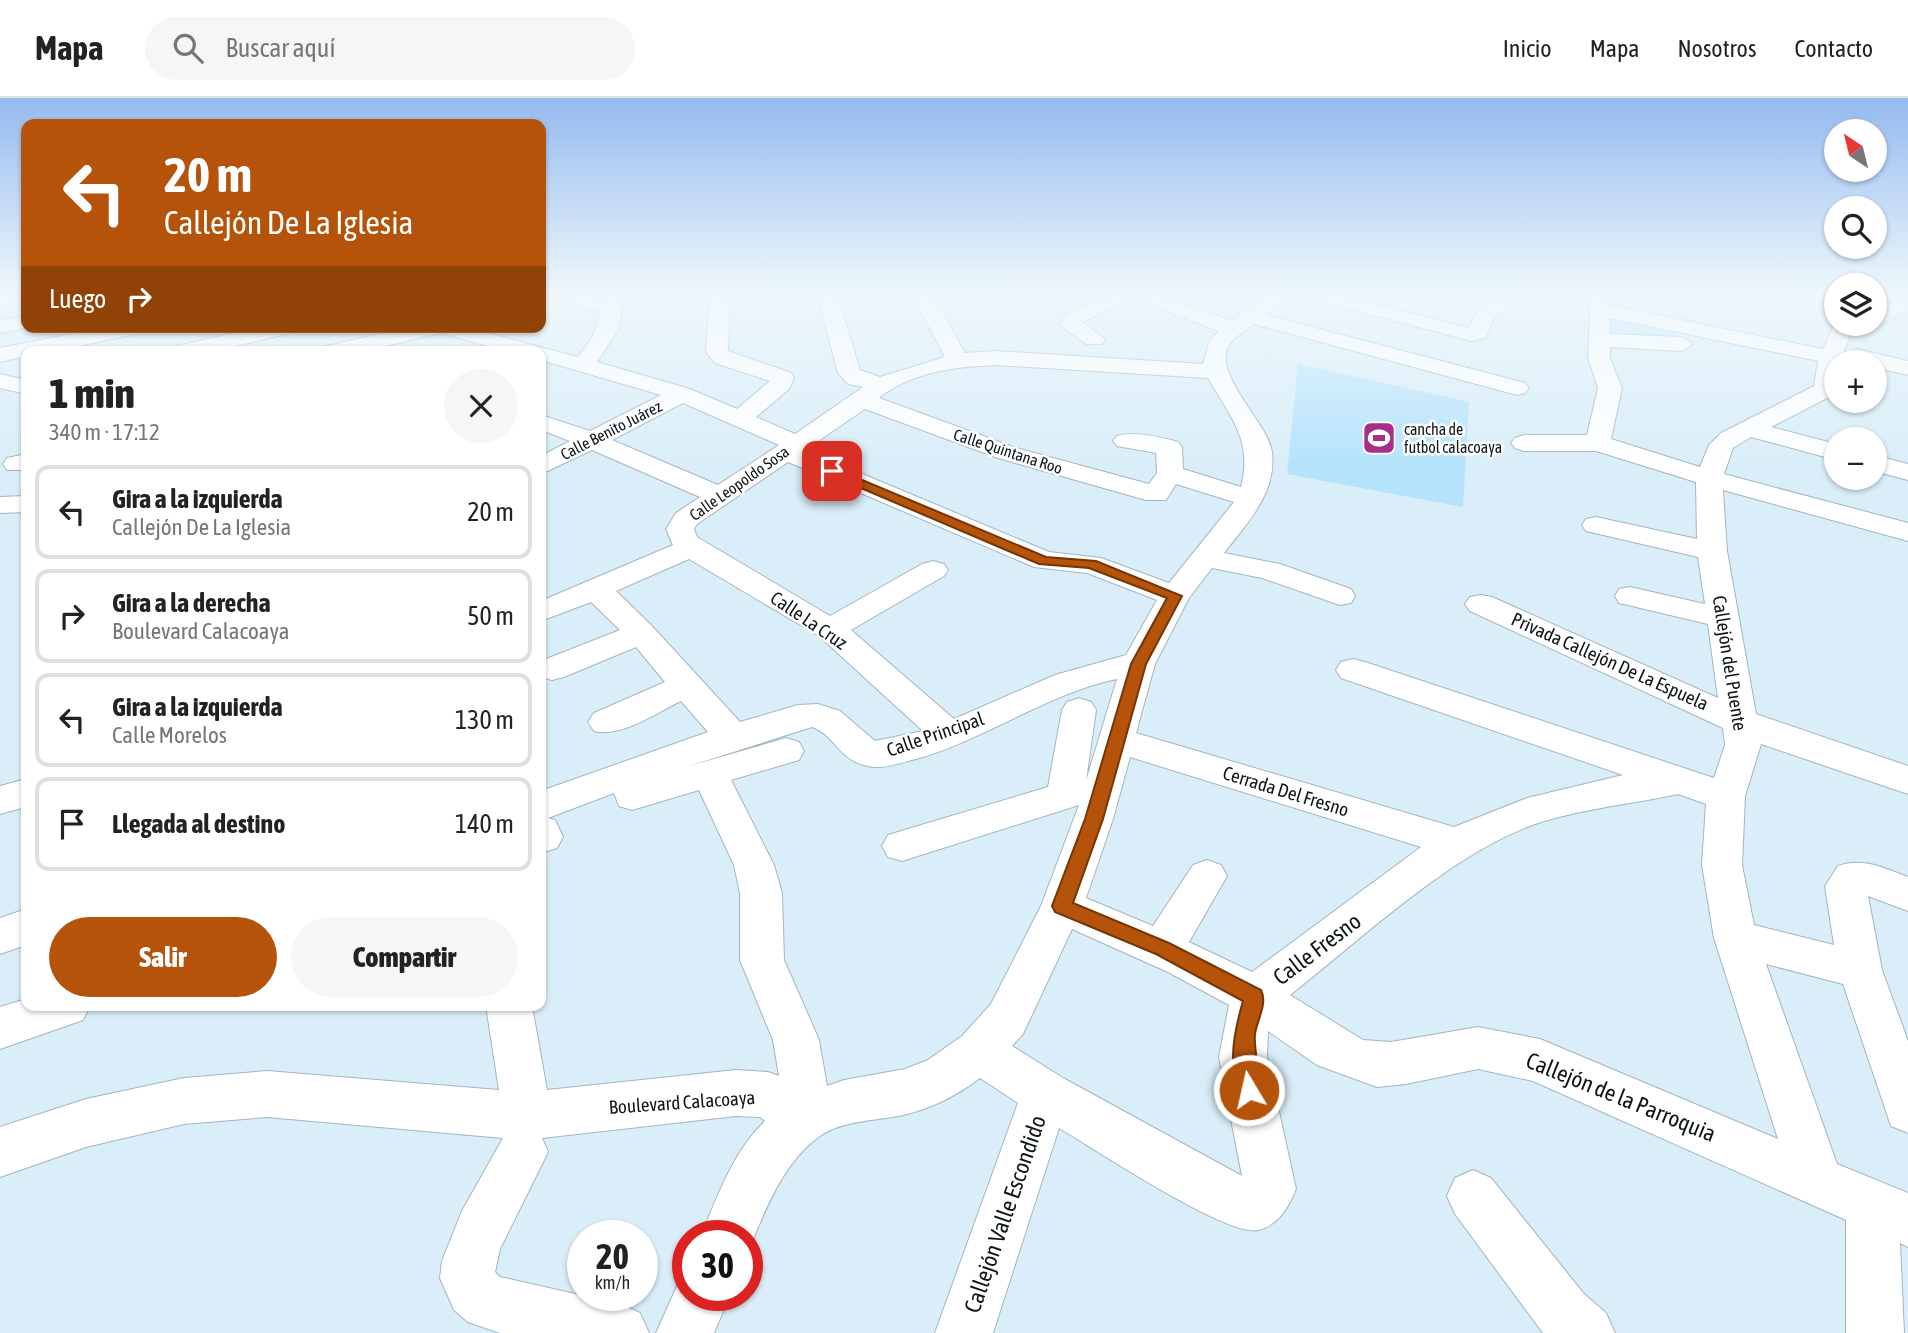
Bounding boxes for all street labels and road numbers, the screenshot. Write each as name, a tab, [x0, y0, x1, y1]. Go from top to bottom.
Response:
street label: Calle Benito Juárez	[558, 397, 665, 463]
street label: Calle Quintana Roo	[951, 425, 1065, 477]
street label: Calle Leopoldo Sosa	[686, 442, 793, 525]
street label: Calle La Cruz	[767, 586, 852, 654]
street label: Callejón del Puente	[1708, 594, 1752, 732]
street label: Privada Callejón De La Espuela	[1508, 608, 1712, 714]
street label: Calle Principal	[884, 707, 986, 761]
street label: Cerrada Del Fresno	[1220, 761, 1352, 821]
street label: Calle Fresno	[1268, 908, 1366, 990]
street label: Callejón de la Parroquia	[1522, 1047, 1720, 1147]
street label: Boulevard Calacoaya	[608, 1086, 756, 1118]
street label: Callejón Valle Escondido	[959, 1112, 1051, 1316]

